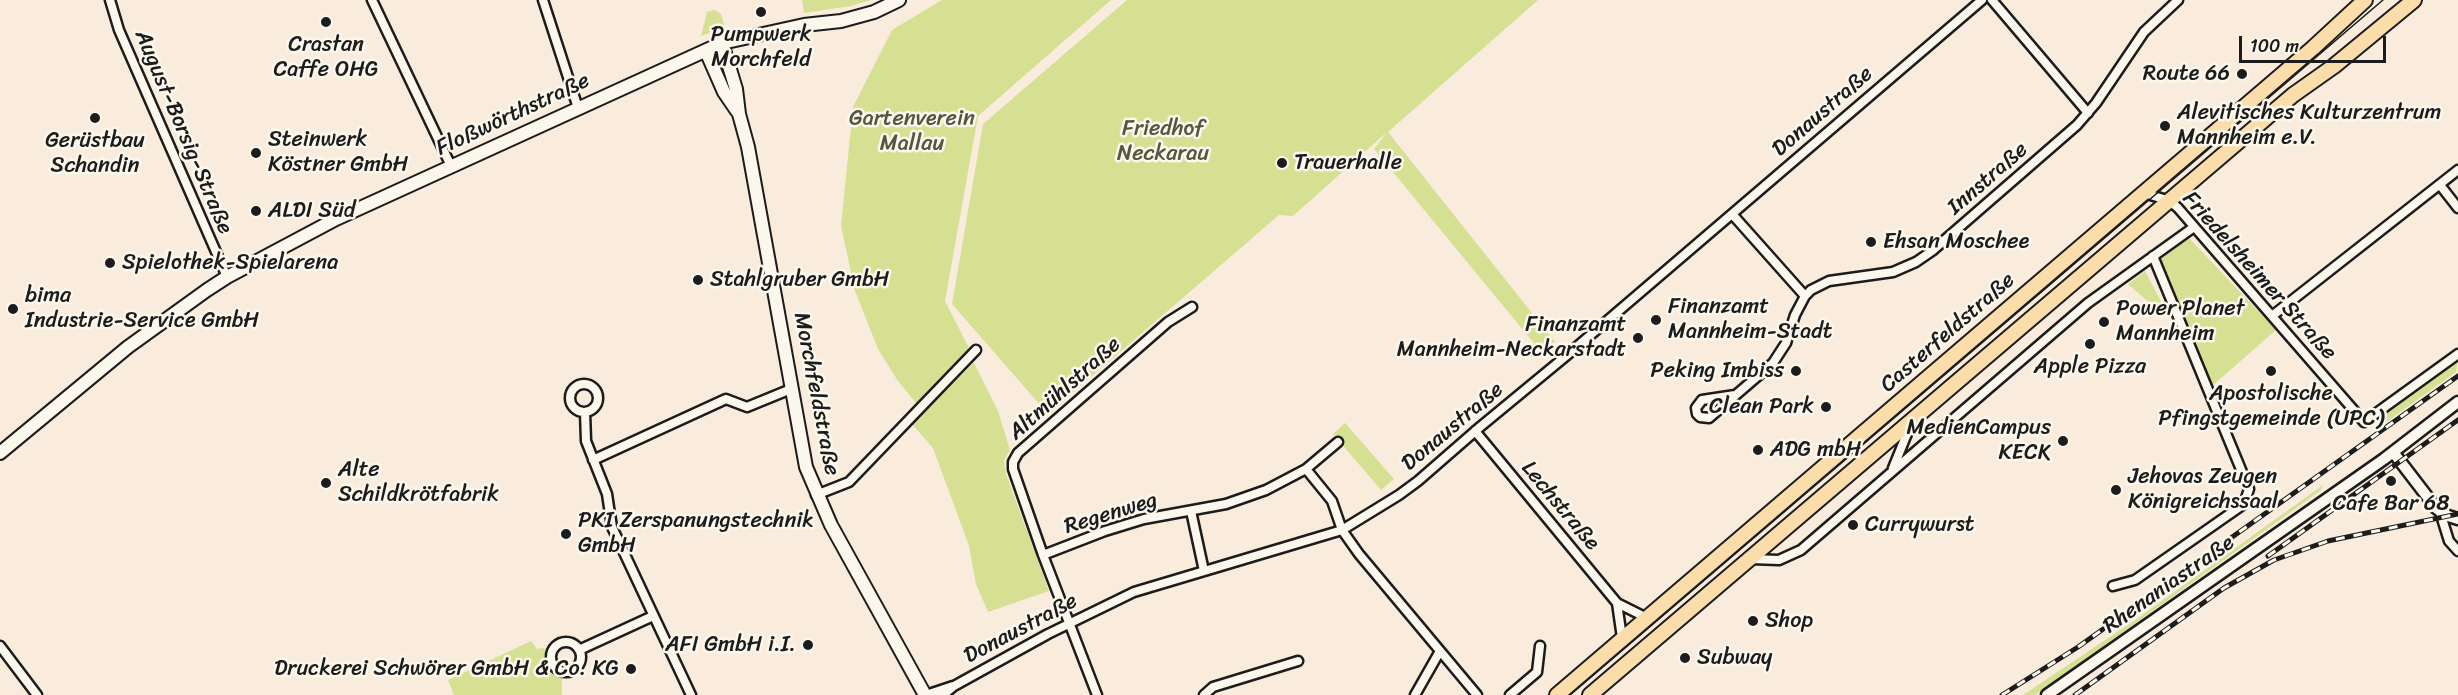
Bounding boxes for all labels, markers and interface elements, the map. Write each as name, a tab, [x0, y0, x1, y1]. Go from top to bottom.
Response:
marker: Pumpwerk Morchfeld	[754, 5, 768, 19]
marker: Crastan Caffe OHG	[319, 15, 333, 29]
place label: Pumpwerk Morchfeld	[711, 22, 811, 74]
scale bar	[2242, 24, 2389, 62]
street label: August-Borsig-Straße	[128, 26, 238, 238]
text: 100 m	[2250, 30, 2299, 62]
place label: Crastan Caffe OHG	[274, 32, 378, 84]
street label: Donaustraße	[1767, 61, 1879, 163]
place label: Route 66	[2143, 61, 2230, 87]
marker: Route 66	[2235, 67, 2249, 81]
street label: Floßwörthstraße	[432, 68, 594, 162]
place label: Alevitisches Kulturzentrum Mannheim e.V.	[2177, 100, 2441, 152]
park label: Gartenverein Mallau	[849, 106, 975, 158]
marker: Gerüstbau Schandin	[88, 111, 102, 125]
park label: Friedhof Neckarau	[1117, 116, 1209, 168]
marker: Alevitisches Kulturzentrum Mannheim e.V.	[2158, 119, 2172, 133]
place label: Steinwerk Köstner GmbH	[268, 127, 408, 178]
place label: Gerüstbau Schandin	[45, 128, 145, 180]
street label: Innstraße	[1943, 137, 2033, 221]
marker: Steinwerk Köstner GmbH	[249, 146, 263, 160]
place label: Trauerhalle	[1294, 150, 1402, 176]
marker: Trauerhalle	[1275, 156, 1289, 170]
street label: Friedelsheimer Straße	[2176, 186, 2342, 366]
place label: ALDI Süd	[268, 198, 355, 224]
marker: ALDI Süd	[249, 204, 263, 218]
place label: Ehsan Moschee	[1883, 229, 2029, 255]
marker: Ehsan Moschee	[1864, 235, 1878, 249]
place label: Spielothek-Spielarena	[122, 250, 338, 276]
marker: Spielothek-Spielarena	[103, 256, 117, 270]
place label: Stahlgruber GmbH	[710, 267, 889, 293]
street label: Casterfeldstraße	[1875, 267, 2021, 399]
marker: Stahlgruber GmbH	[691, 273, 705, 287]
place label: bima Industrie-Service GmbH	[25, 283, 259, 334]
place label: Finanzamt Mannheim-Stadt	[1668, 294, 1832, 346]
place label: Power Planet Mannheim	[2116, 296, 2244, 348]
marker: bima Industrie-Service GmbH	[6, 302, 20, 316]
street label: Morchfeldstraße	[787, 310, 845, 478]
place label: Finanzamt Mannheim-Neckarstadt	[1397, 312, 1626, 364]
marker: Finanzamt Mannheim-Stadt	[1649, 313, 1663, 327]
marker: Power Planet Mannheim	[2097, 315, 2111, 329]
marker: Finanzamt Mannheim-Neckarstadt	[1631, 331, 1645, 345]
street label: Altmühlstraße	[1003, 332, 1127, 446]
marker: Apple Pizza	[2083, 337, 2097, 351]
place label: Apple Pizza	[2034, 354, 2146, 380]
place label: Peking Imbiss	[1650, 358, 1784, 384]
marker: Peking Imbiss	[1789, 364, 1803, 378]
marker: Apostolische Pfingstgemeinde (UPC)	[2264, 364, 2278, 378]
street label: Donaustraße	[1397, 377, 1509, 477]
place label: Apostolische Pfingstgemeinde (UPC)	[2158, 381, 2384, 433]
place label: Clean Park	[1709, 394, 1814, 420]
marker: Clean Park	[1819, 400, 1833, 414]
place label: MedienCampus KECK	[1906, 415, 2051, 466]
marker: MedienCampus KECK	[2056, 434, 2070, 448]
place label: ADG mbH	[1770, 437, 1861, 463]
marker: ADG mbH	[1751, 443, 1765, 457]
street label: Lechstraße	[1515, 456, 1605, 556]
place label: Alte Schildkrötfabrik	[338, 457, 499, 508]
place label: Jehovas Zeugen Königreichssaal	[2128, 464, 2278, 516]
marker: Cafe Bar 68	[2384, 474, 2398, 488]
marker: Alte Schildkrötfabrik	[319, 476, 333, 490]
marker: Jehovas Zeugen Königreichssaal	[2109, 483, 2123, 497]
street label: Regenweg	[1061, 487, 1161, 541]
place label: Cafe Bar 68	[2333, 491, 2449, 517]
place label: PKI Zerspanungstechnik GmbH	[578, 508, 814, 560]
place label: Currywurst	[1865, 512, 1974, 538]
marker: Currywurst	[1846, 518, 1860, 532]
marker: PKI Zerspanungstechnik GmbH	[559, 527, 573, 541]
street label: Rhenaniastraße	[2098, 530, 2240, 640]
street label: Donaustraße	[960, 588, 1082, 670]
place label: Shop	[1765, 608, 1813, 634]
marker: Shop	[1746, 614, 1760, 628]
place label: AFI GmbH i.I.	[665, 632, 796, 658]
marker: AFI GmbH i.I.	[801, 638, 815, 652]
place label: Subway	[1697, 645, 1772, 671]
marker: Subway	[1678, 651, 1692, 665]
place label: Druckerei Schwörer GmbH & Co. KG	[274, 656, 619, 682]
marker: Druckerei Schwörer GmbH & Co. KG	[624, 662, 638, 676]

